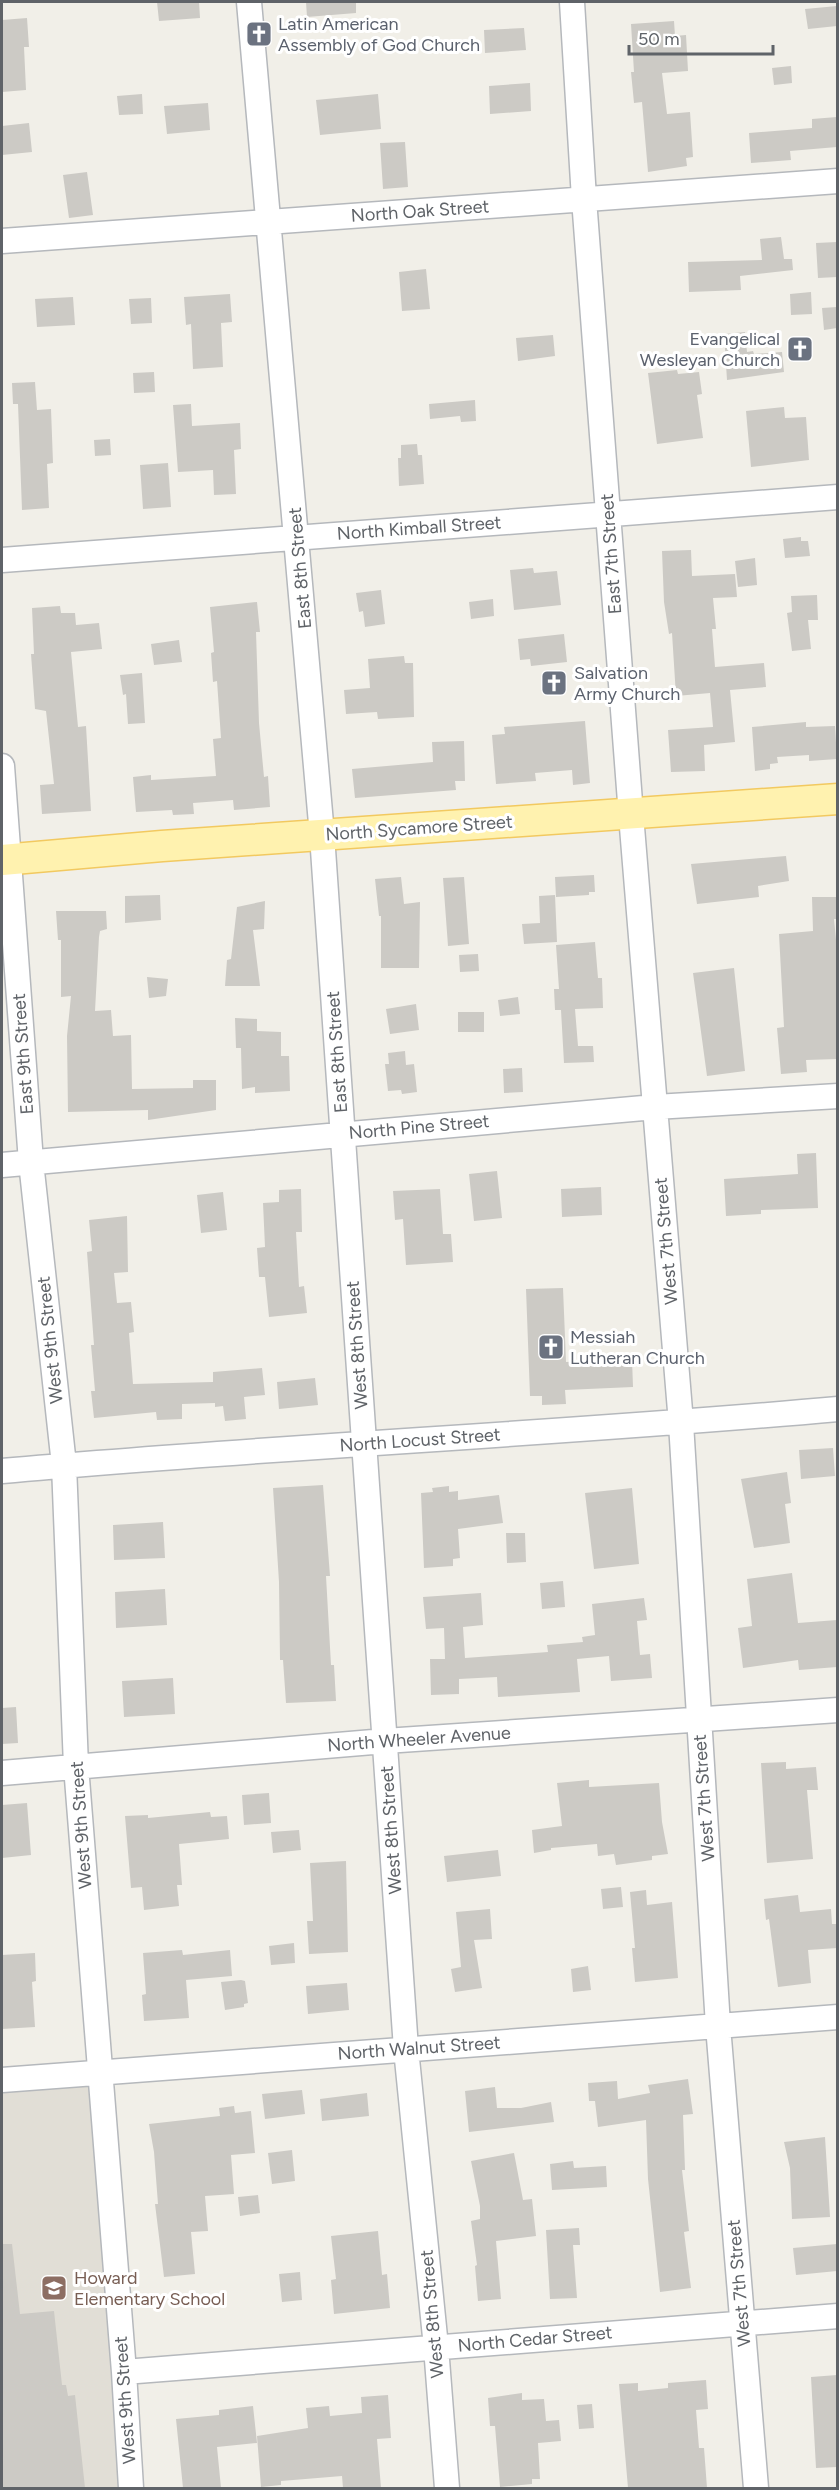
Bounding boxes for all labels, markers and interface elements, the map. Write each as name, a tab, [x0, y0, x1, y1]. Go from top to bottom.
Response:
place label: Latin American Assembly of God Church	[278, 13, 480, 56]
scale bar	[629, 18, 773, 56]
church icon: Latin American Assembly of God Church	[244, 19, 274, 49]
text: 50 m	[638, 28, 680, 50]
street label: North Oak Street	[350, 195, 490, 227]
place label: Evangelical Wesleyan Church	[640, 328, 780, 371]
church icon: Evangelical Wesleyan Church	[785, 334, 815, 364]
street label: East 7th Street	[596, 493, 626, 615]
street label: East 8th Street	[284, 506, 316, 630]
street label: North Kimball Street	[336, 511, 502, 545]
place label: Salvation Army Church	[574, 662, 680, 705]
church icon: Salvation Army Church	[539, 668, 569, 698]
street label: North Sycamore Street	[325, 810, 513, 846]
street label: East 8th Street	[322, 990, 352, 1114]
street label: East 9th Street	[8, 993, 38, 1115]
street label: North Pine Street	[348, 1110, 490, 1144]
street label: West 7th Street	[649, 1176, 683, 1305]
street label: West 9th Street	[32, 1275, 68, 1405]
street label: West 8th Street	[342, 1280, 372, 1410]
place label: Messiah Lutheran Church	[570, 1326, 705, 1369]
church icon: Messiah Lutheran Church	[536, 1332, 566, 1362]
street label: North Locust Street	[339, 1423, 501, 1457]
street label: North Wheeler Avenue	[326, 1722, 512, 1756]
street label: West 7th Street	[689, 1734, 719, 1862]
street label: West 9th Street	[66, 1760, 96, 1890]
street label: West 8th Street	[376, 1765, 406, 1895]
street label: North Walnut Street	[337, 2031, 501, 2065]
street label: West 7th Street	[722, 2218, 756, 2347]
street label: West 8th Street	[415, 2249, 449, 2379]
place label: Howard Elementary School	[74, 2267, 225, 2310]
school or university icon: Howard Elementary School	[39, 2273, 69, 2303]
street label: North Cedar Street	[457, 2321, 613, 2357]
street label: West 9th Street	[110, 2335, 140, 2465]

